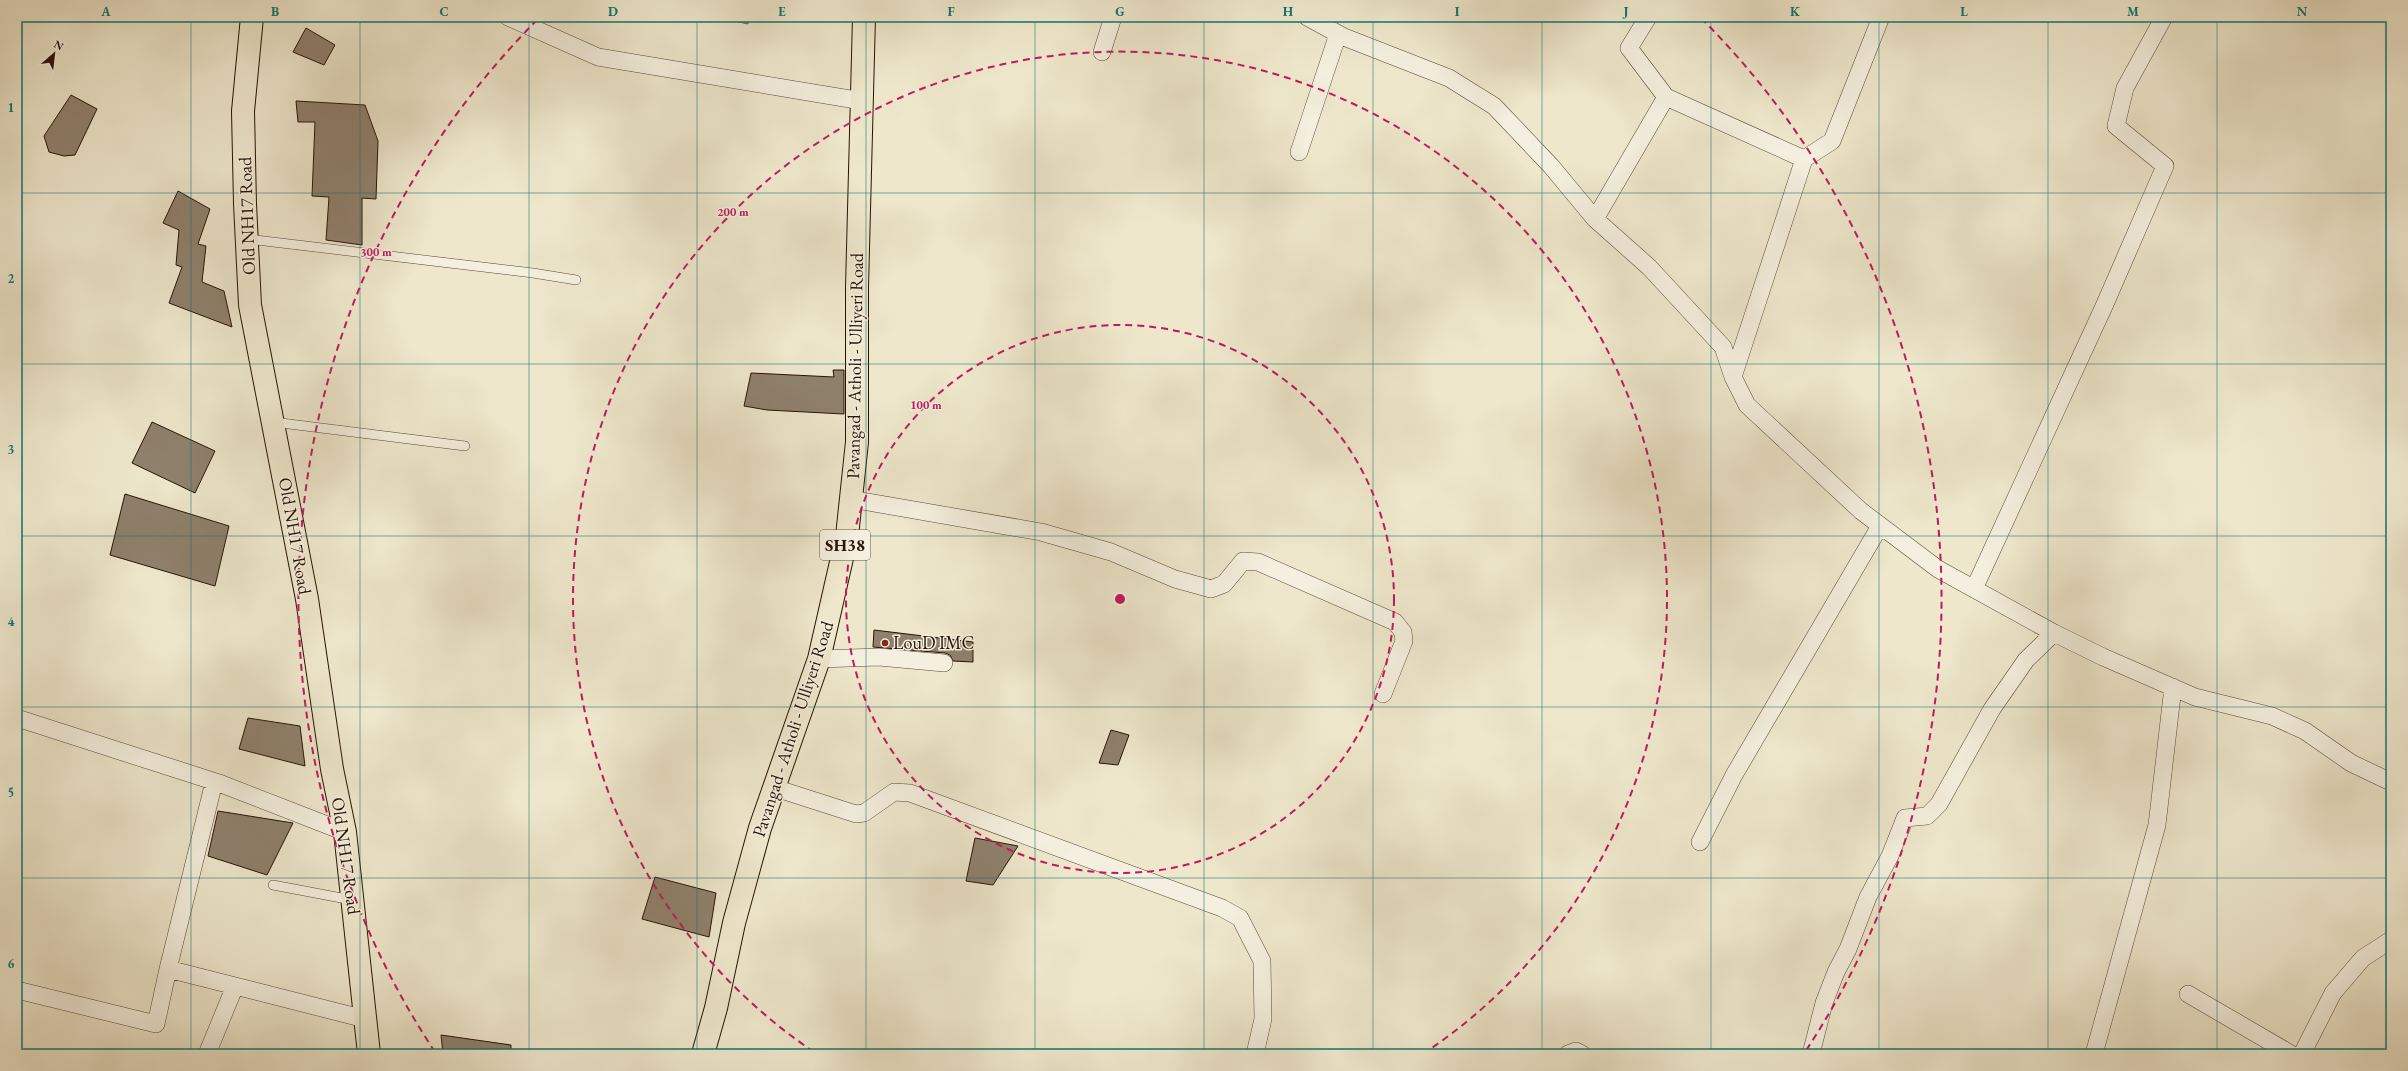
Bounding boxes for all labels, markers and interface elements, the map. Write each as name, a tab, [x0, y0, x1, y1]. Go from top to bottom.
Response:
text: A	[100, 3, 111, 20]
text: B	[271, 3, 279, 20]
text: C	[439, 3, 449, 20]
text: D	[608, 3, 618, 20]
text: E	[778, 3, 786, 20]
text: F	[947, 3, 955, 20]
text: G	[1115, 3, 1125, 20]
text: H	[1283, 3, 1294, 20]
text: I	[1455, 3, 1460, 20]
text: J	[1622, 3, 1629, 20]
text: K	[1790, 3, 1801, 20]
text: L	[1960, 3, 1968, 20]
text: M	[2127, 3, 2139, 20]
text: N	[2297, 3, 2308, 20]
north arrow	[34, 34, 74, 74]
text: N	[51, 37, 66, 53]
text: 1	[8, 99, 15, 116]
street label: Old NH17 Road	[233, 156, 260, 275]
text: 200 m	[717, 204, 749, 220]
text: 300 m	[360, 244, 392, 260]
street label: Pavangad - Atholi - Ulliyeri Road	[841, 252, 868, 479]
text: 2	[8, 270, 15, 287]
text: 100 m	[910, 397, 942, 413]
text: 3	[8, 441, 15, 458]
street label: Old NH17 Road	[274, 476, 317, 597]
road number: SH38	[820, 530, 870, 560]
centre of rings	[1113, 592, 1127, 606]
text: 4	[8, 613, 15, 630]
street label: Pavangad - Atholi - Ulliyeri Road	[747, 617, 839, 840]
place label: LouD IMC	[893, 631, 974, 654]
marker: LouD IMC	[880, 638, 890, 648]
text: 5	[8, 784, 14, 801]
street label: Old NH17 Road	[327, 796, 366, 917]
text: 6	[8, 955, 15, 972]

